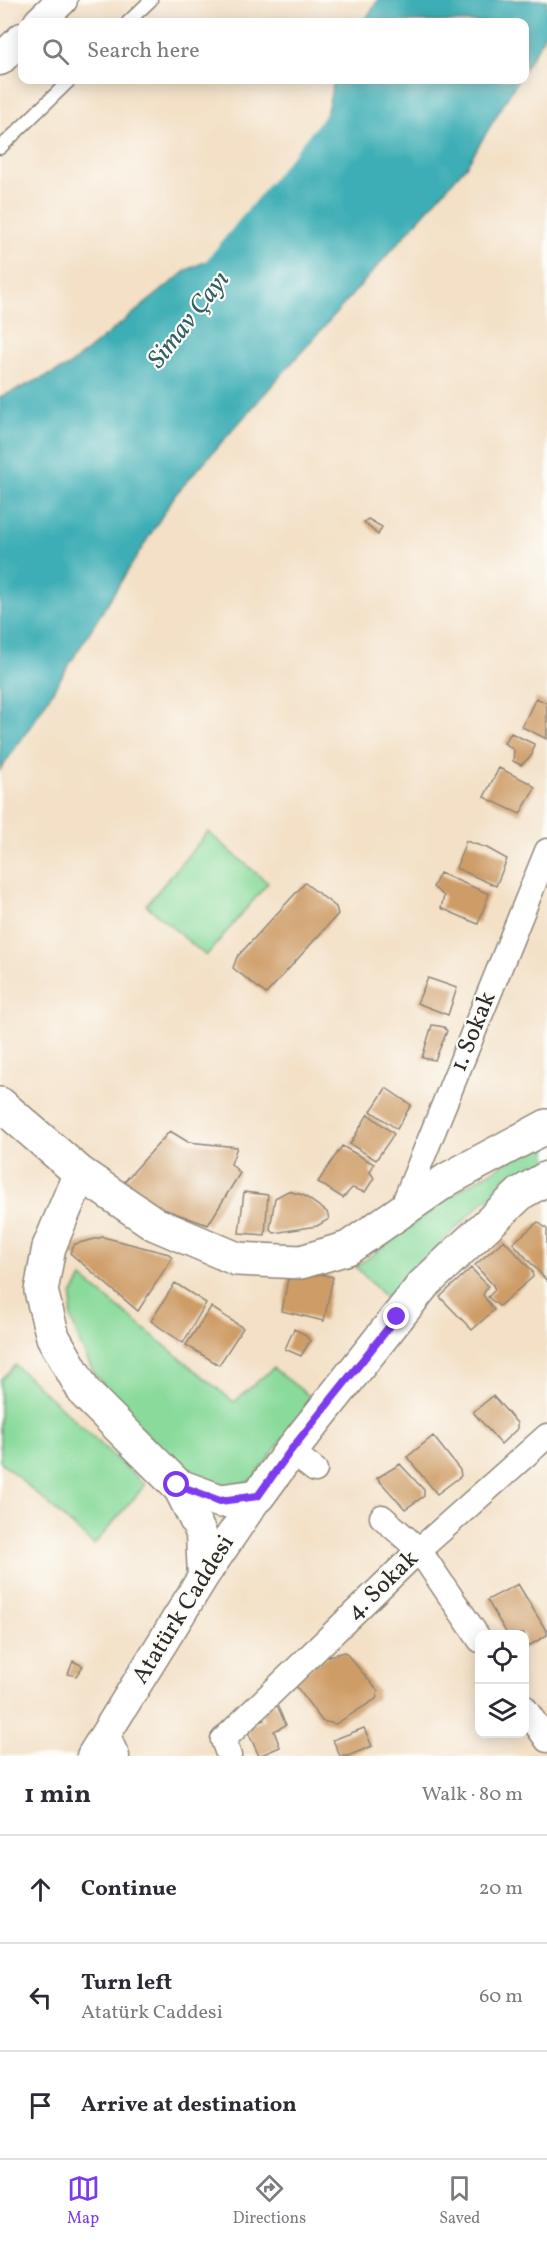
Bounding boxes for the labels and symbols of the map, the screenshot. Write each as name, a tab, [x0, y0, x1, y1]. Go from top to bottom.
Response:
water label: Simav Çayı	[140, 264, 238, 376]
street label: 1. Sokak	[443, 987, 505, 1077]
route end	[383, 1303, 409, 1329]
route start	[163, 1471, 189, 1497]
street label: Atatürk Caddesi	[125, 1529, 243, 1691]
street label: 4. Sokak	[339, 1543, 427, 1629]

